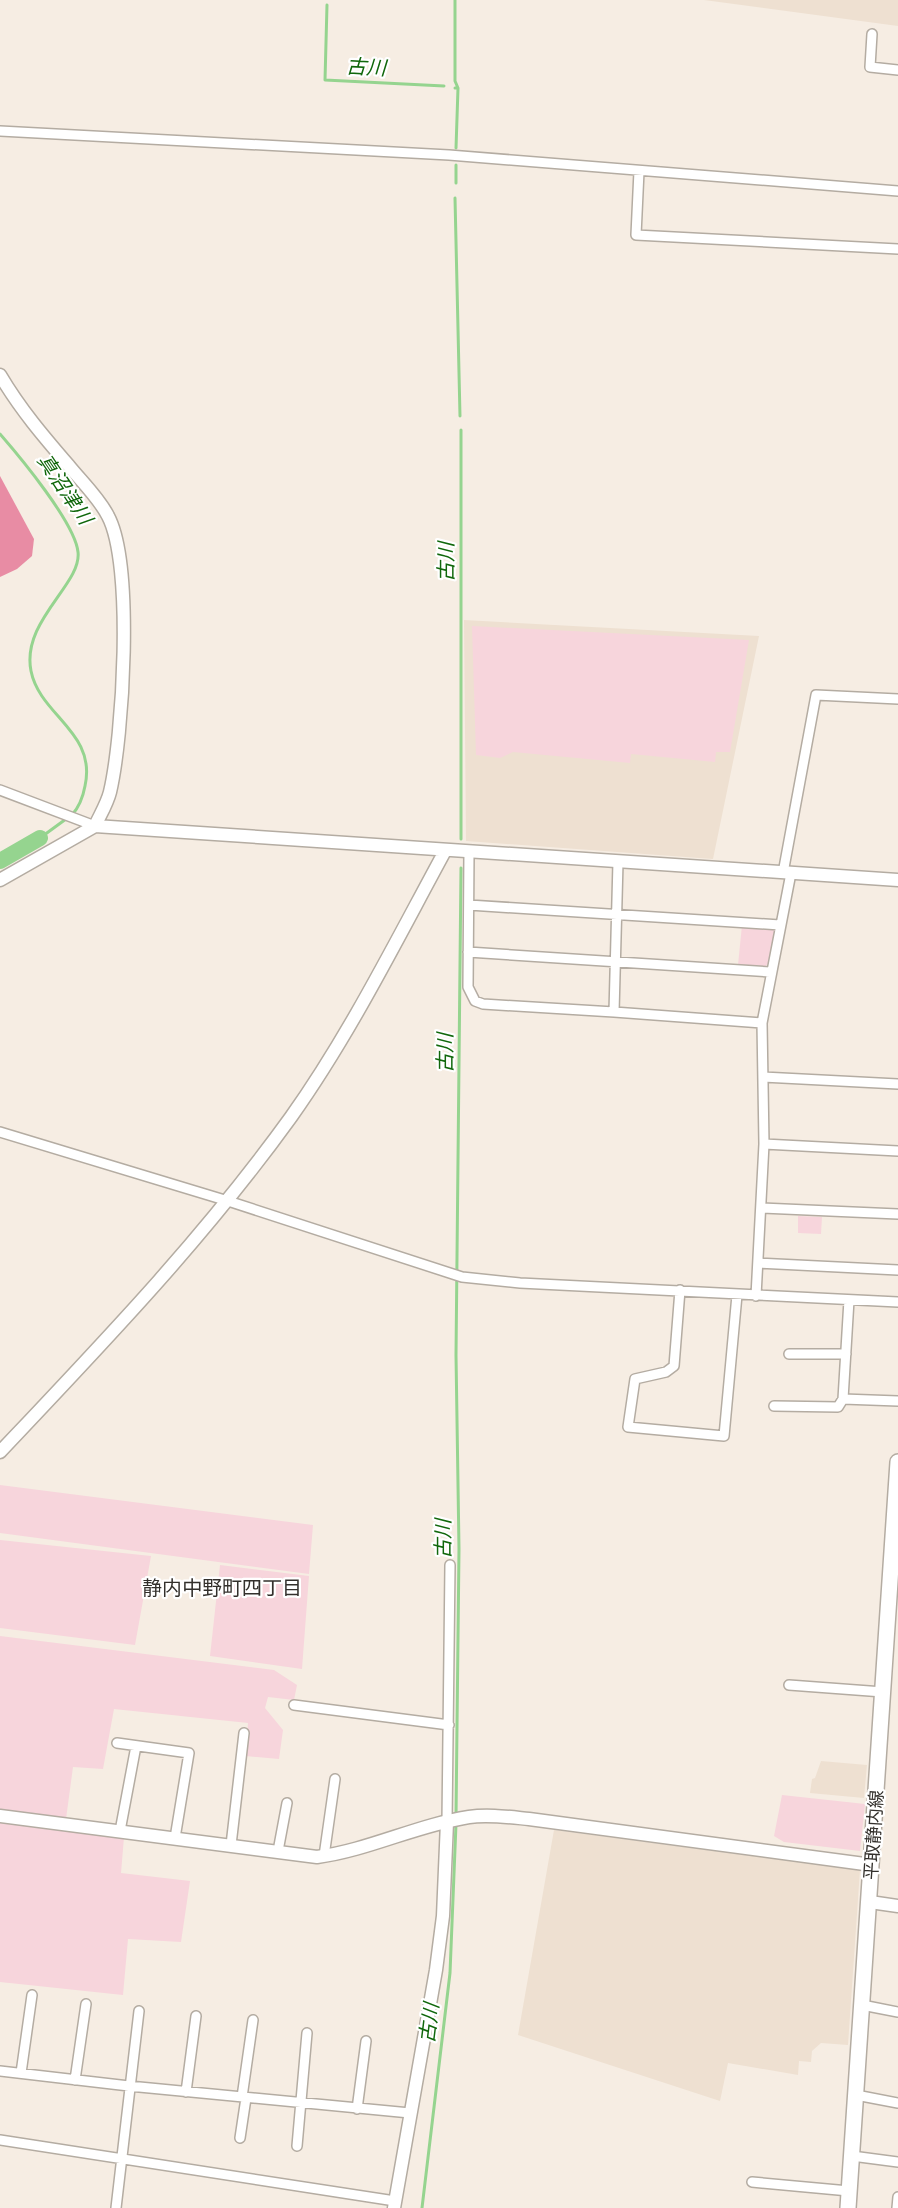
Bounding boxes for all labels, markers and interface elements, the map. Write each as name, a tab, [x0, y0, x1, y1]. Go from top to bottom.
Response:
water label: 古川	[345, 54, 389, 80]
water label: 真沼津川	[33, 449, 98, 531]
water label: 古川	[434, 540, 458, 582]
water label: 古川	[433, 1031, 457, 1073]
water label: 古川	[431, 1517, 455, 1559]
district label: 静内中野町四丁目	[142, 1576, 302, 1600]
street label: 平取静内線	[860, 1789, 887, 1881]
water label: 古川	[415, 2000, 444, 2044]

